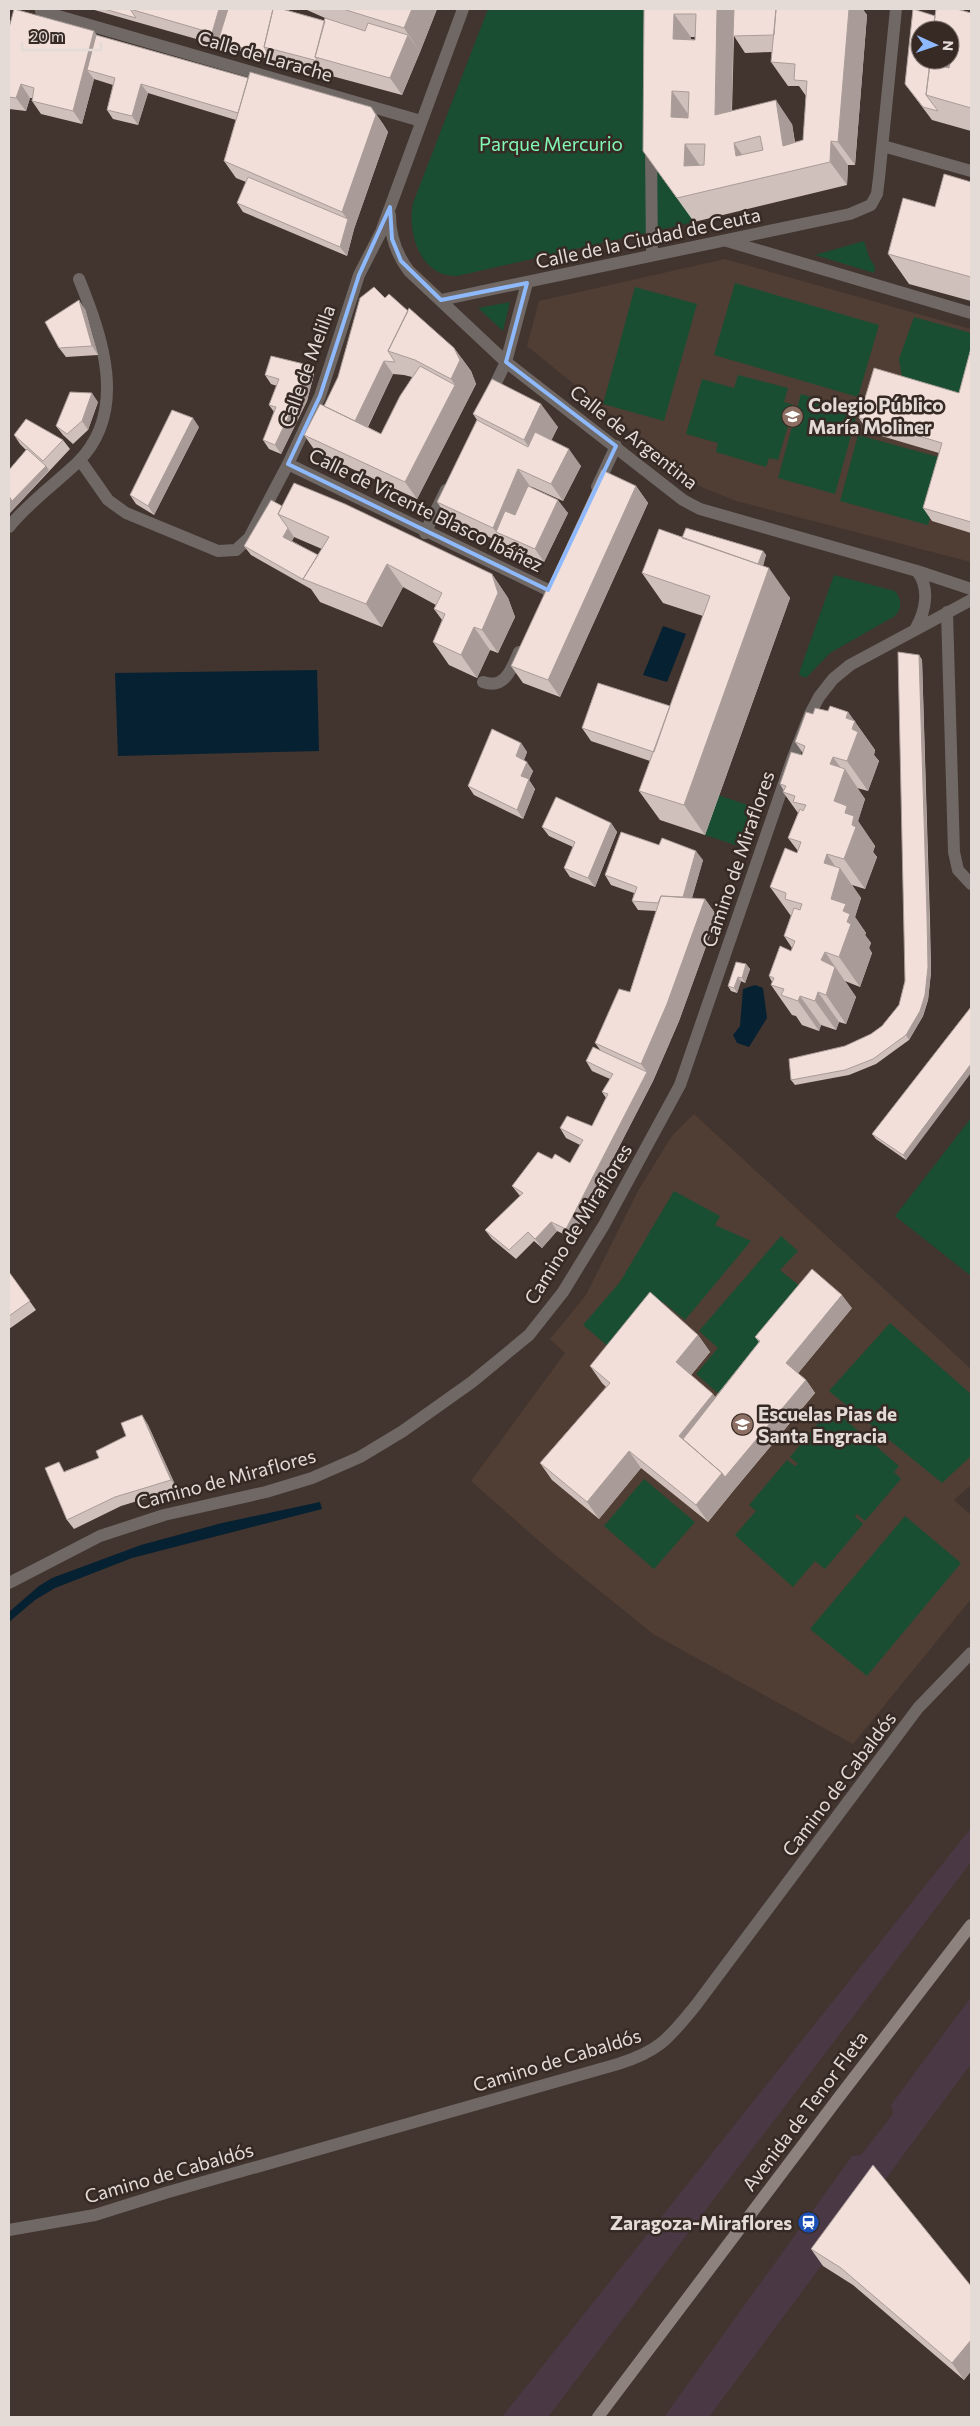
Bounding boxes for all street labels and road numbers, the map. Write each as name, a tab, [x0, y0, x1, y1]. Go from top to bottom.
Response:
street label: Calle de Larache	[195, 25, 335, 86]
street label: Calle de la Ciudad de Ceuta	[533, 202, 762, 273]
street label: Calle de Melilla	[274, 302, 339, 430]
street label: Calle de Argentina	[566, 379, 703, 494]
street label: Calle de Vicente Blasco Ibáñez	[306, 443, 547, 576]
street label: Camino de Miraflores	[697, 768, 779, 950]
street label: Camino de Miraflores	[519, 1139, 636, 1308]
street label: Camino de Miraflores	[134, 1443, 318, 1514]
street label: Camino de Cabaldós	[777, 1707, 900, 1860]
street label: Camino de Cabaldós	[470, 2023, 644, 2096]
street label: Avenida de Tenor Fleta	[737, 2026, 872, 2195]
street label: Camino de Cabaldós	[82, 2137, 256, 2208]

